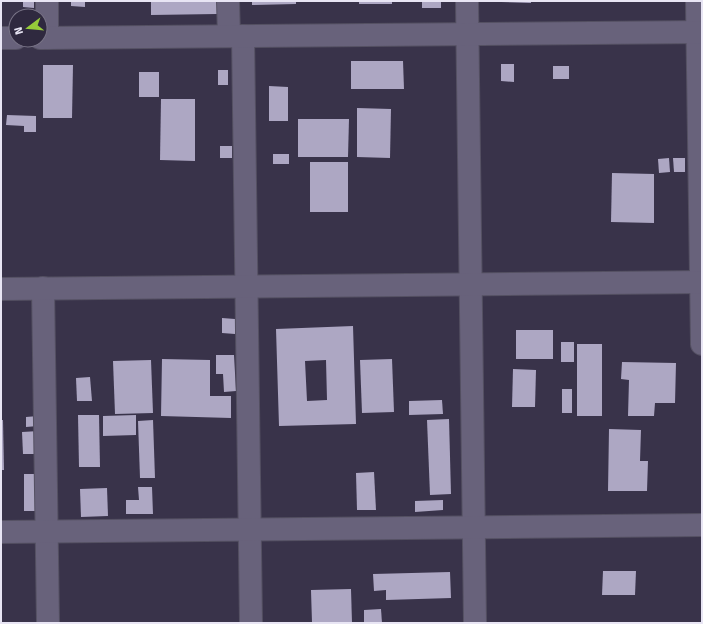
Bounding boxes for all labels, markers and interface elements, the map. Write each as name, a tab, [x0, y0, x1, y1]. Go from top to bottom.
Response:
north arrow	[8, 8, 48, 48]
text: N	[12, 25, 26, 36]

